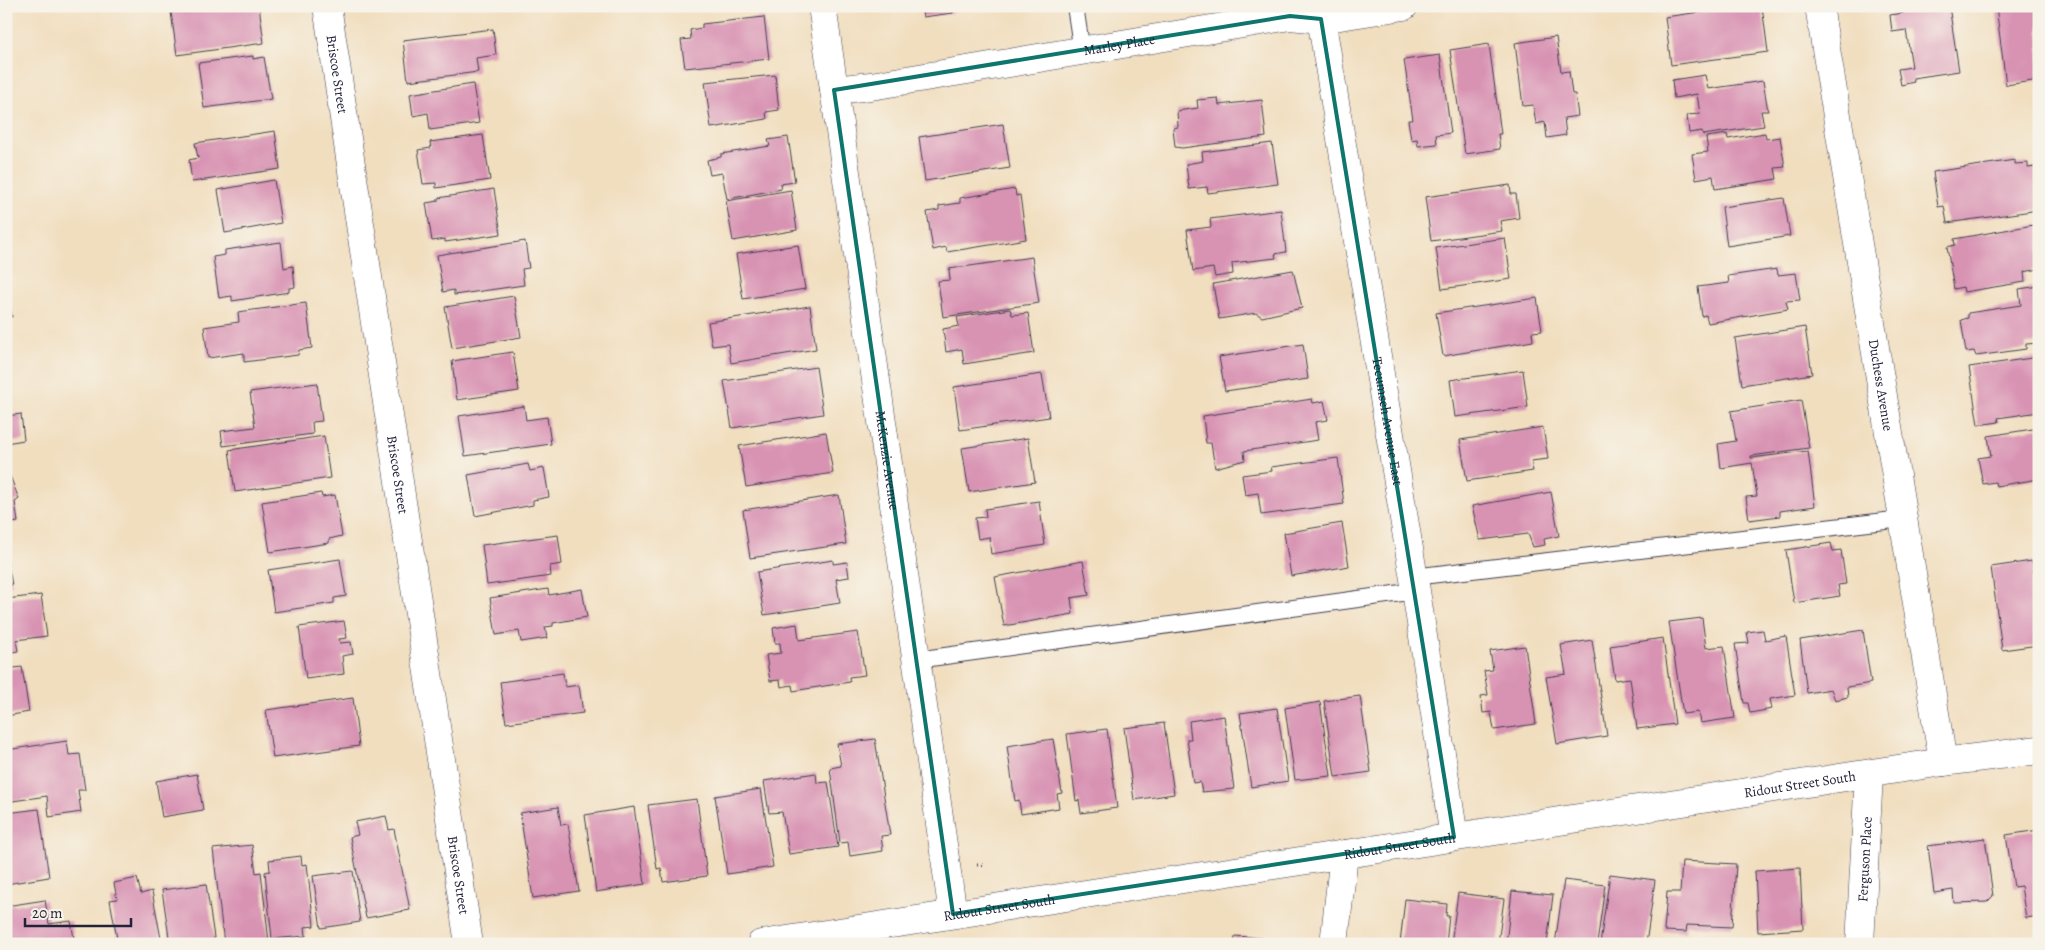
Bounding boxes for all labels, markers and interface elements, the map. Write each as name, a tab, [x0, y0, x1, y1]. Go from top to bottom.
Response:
street label: Marley Place	[1082, 30, 1157, 60]
street label: Briscoe Street	[321, 34, 352, 115]
street label: Duchess Avenue	[1864, 338, 1898, 432]
street label: Tecumseh Avenue East	[1367, 356, 1407, 487]
street label: McKenzie Avenue	[870, 409, 904, 512]
street label: Briscoe Street	[382, 434, 413, 516]
street label: Ridout Street South	[1743, 766, 1858, 803]
street label: Ferguson Place	[1853, 816, 1877, 902]
street label: Ridout Street South	[1342, 828, 1457, 864]
street label: Briscoe Street	[443, 834, 473, 916]
street label: Ridout Street South	[942, 890, 1057, 926]
scale bar	[25, 895, 131, 927]
text: 20 m	[32, 903, 63, 923]

